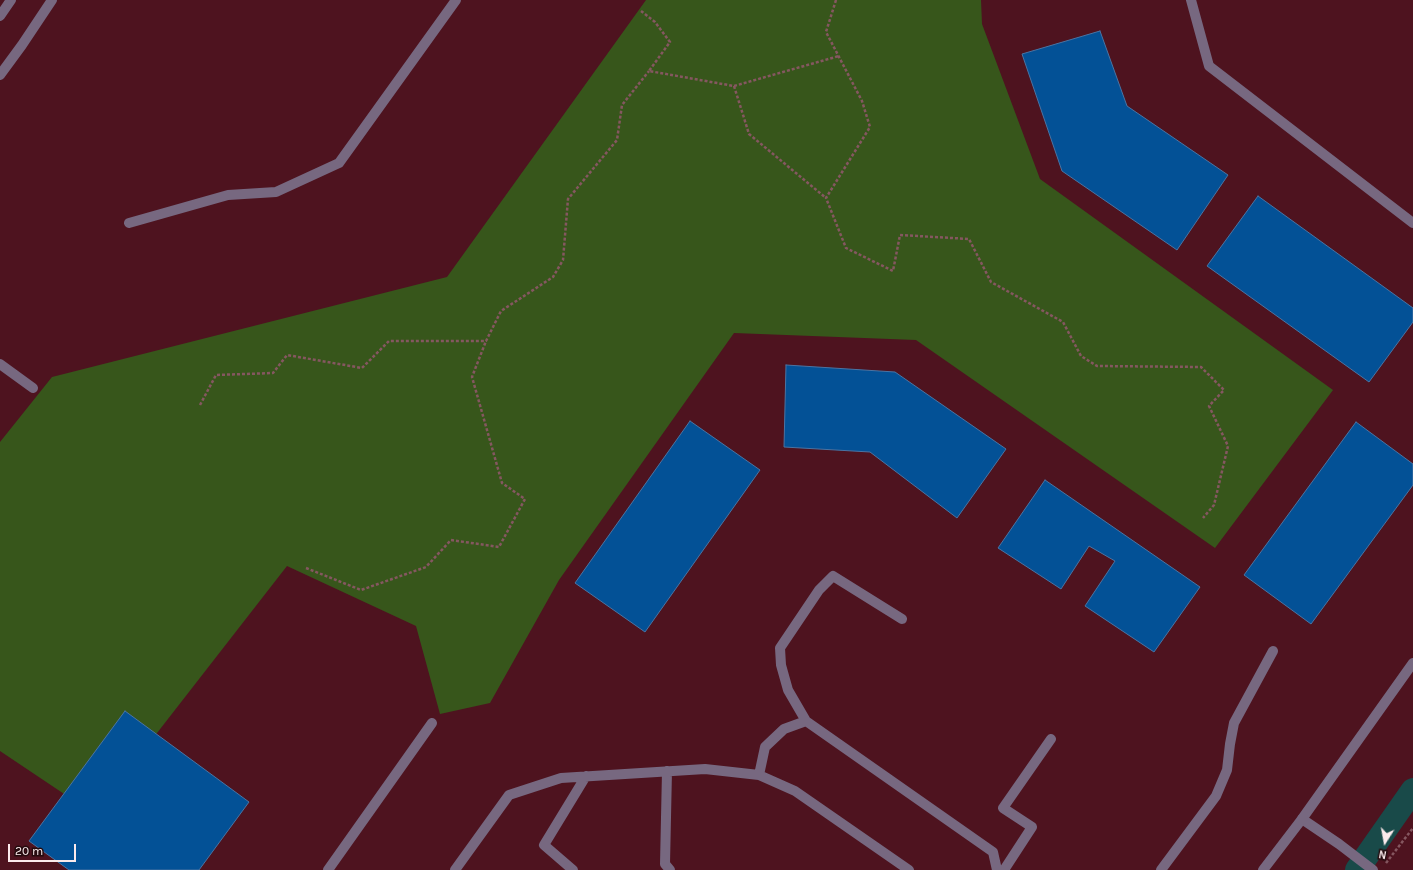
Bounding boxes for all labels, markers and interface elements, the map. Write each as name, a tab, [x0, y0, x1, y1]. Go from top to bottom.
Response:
north arrow	[1365, 822, 1405, 862]
scale bar	[10, 836, 78, 862]
text: 20 m	[15, 844, 43, 858]
text: N	[1378, 847, 1388, 861]

